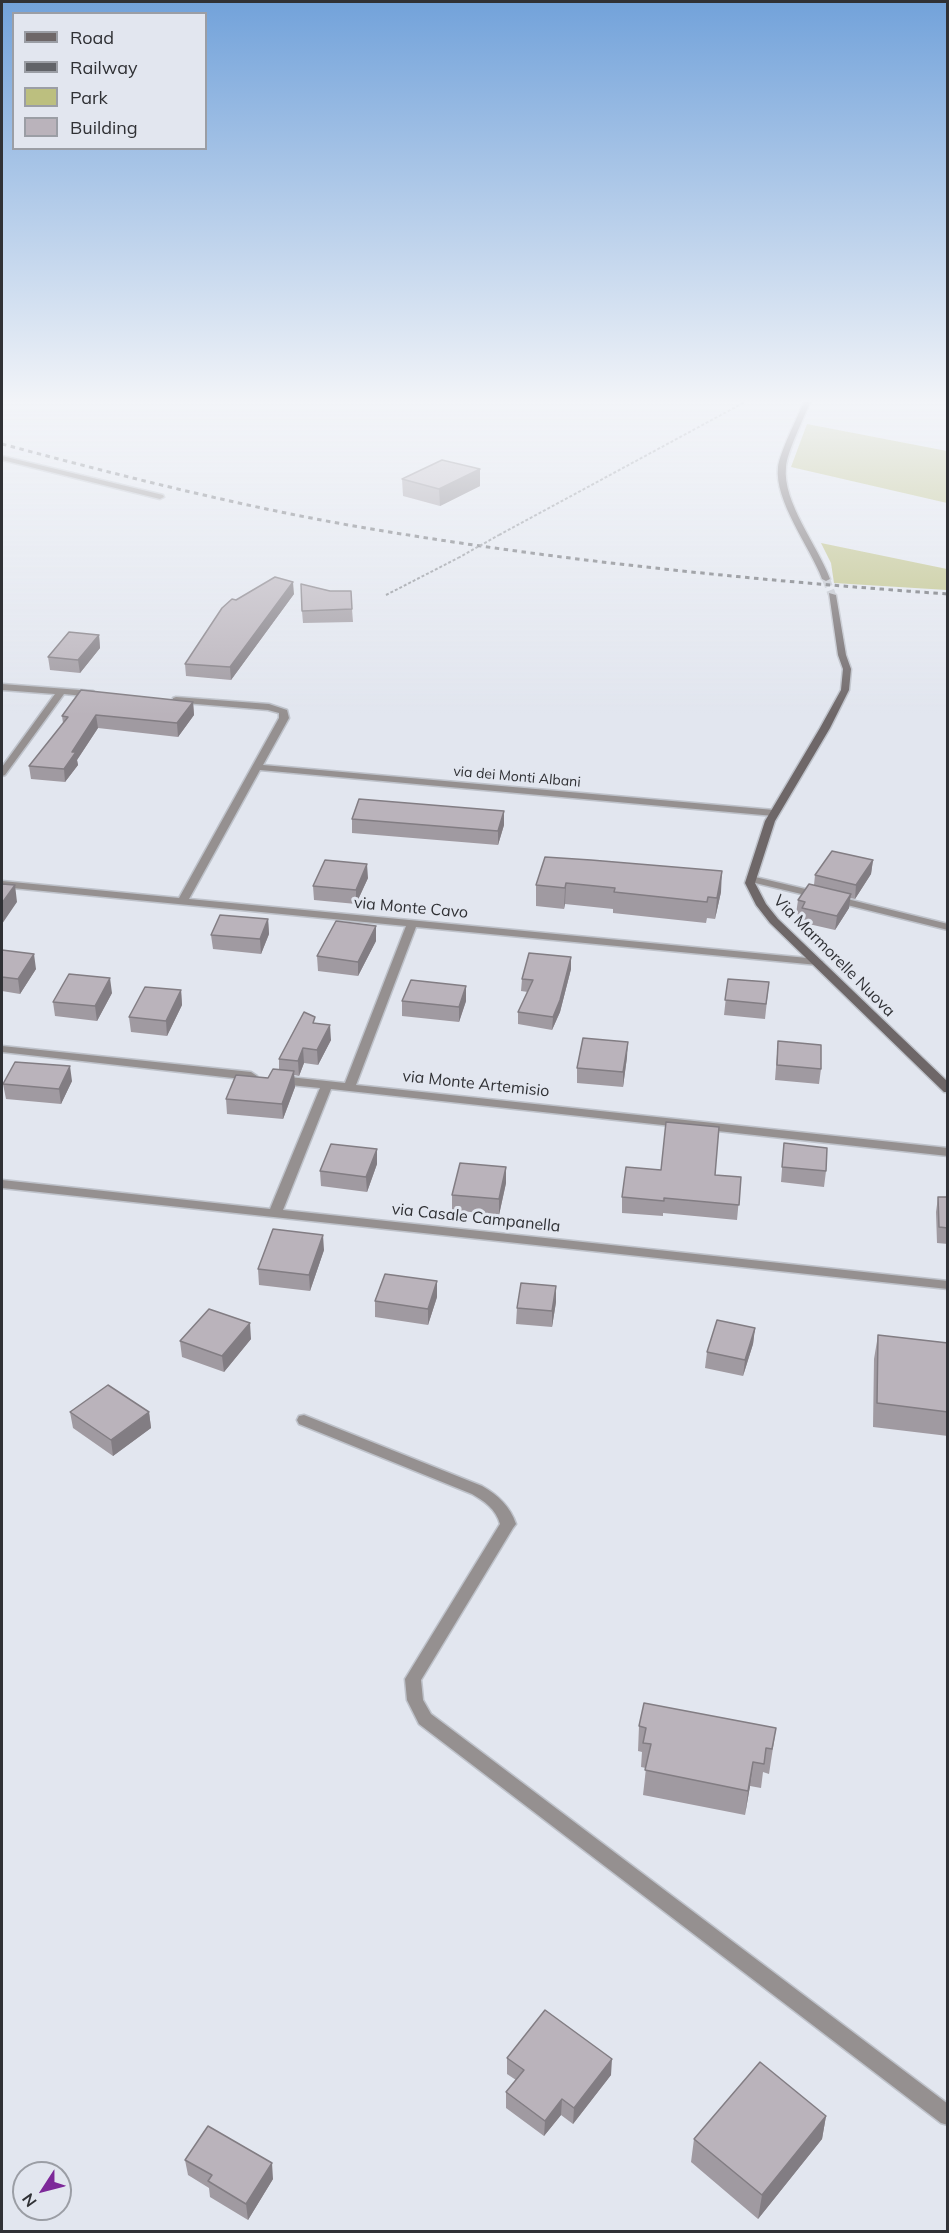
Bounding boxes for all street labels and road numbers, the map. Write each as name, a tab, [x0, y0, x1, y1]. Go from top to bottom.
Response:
street label: via dei Monti Albani	[453, 763, 581, 791]
street label: Via Marmorelle Nuova	[769, 891, 899, 1021]
street label: via Monte Cavo	[353, 893, 469, 923]
street label: via Monte Artemisio	[402, 1067, 550, 1101]
street label: via Casale Campanella	[391, 1200, 561, 1236]

